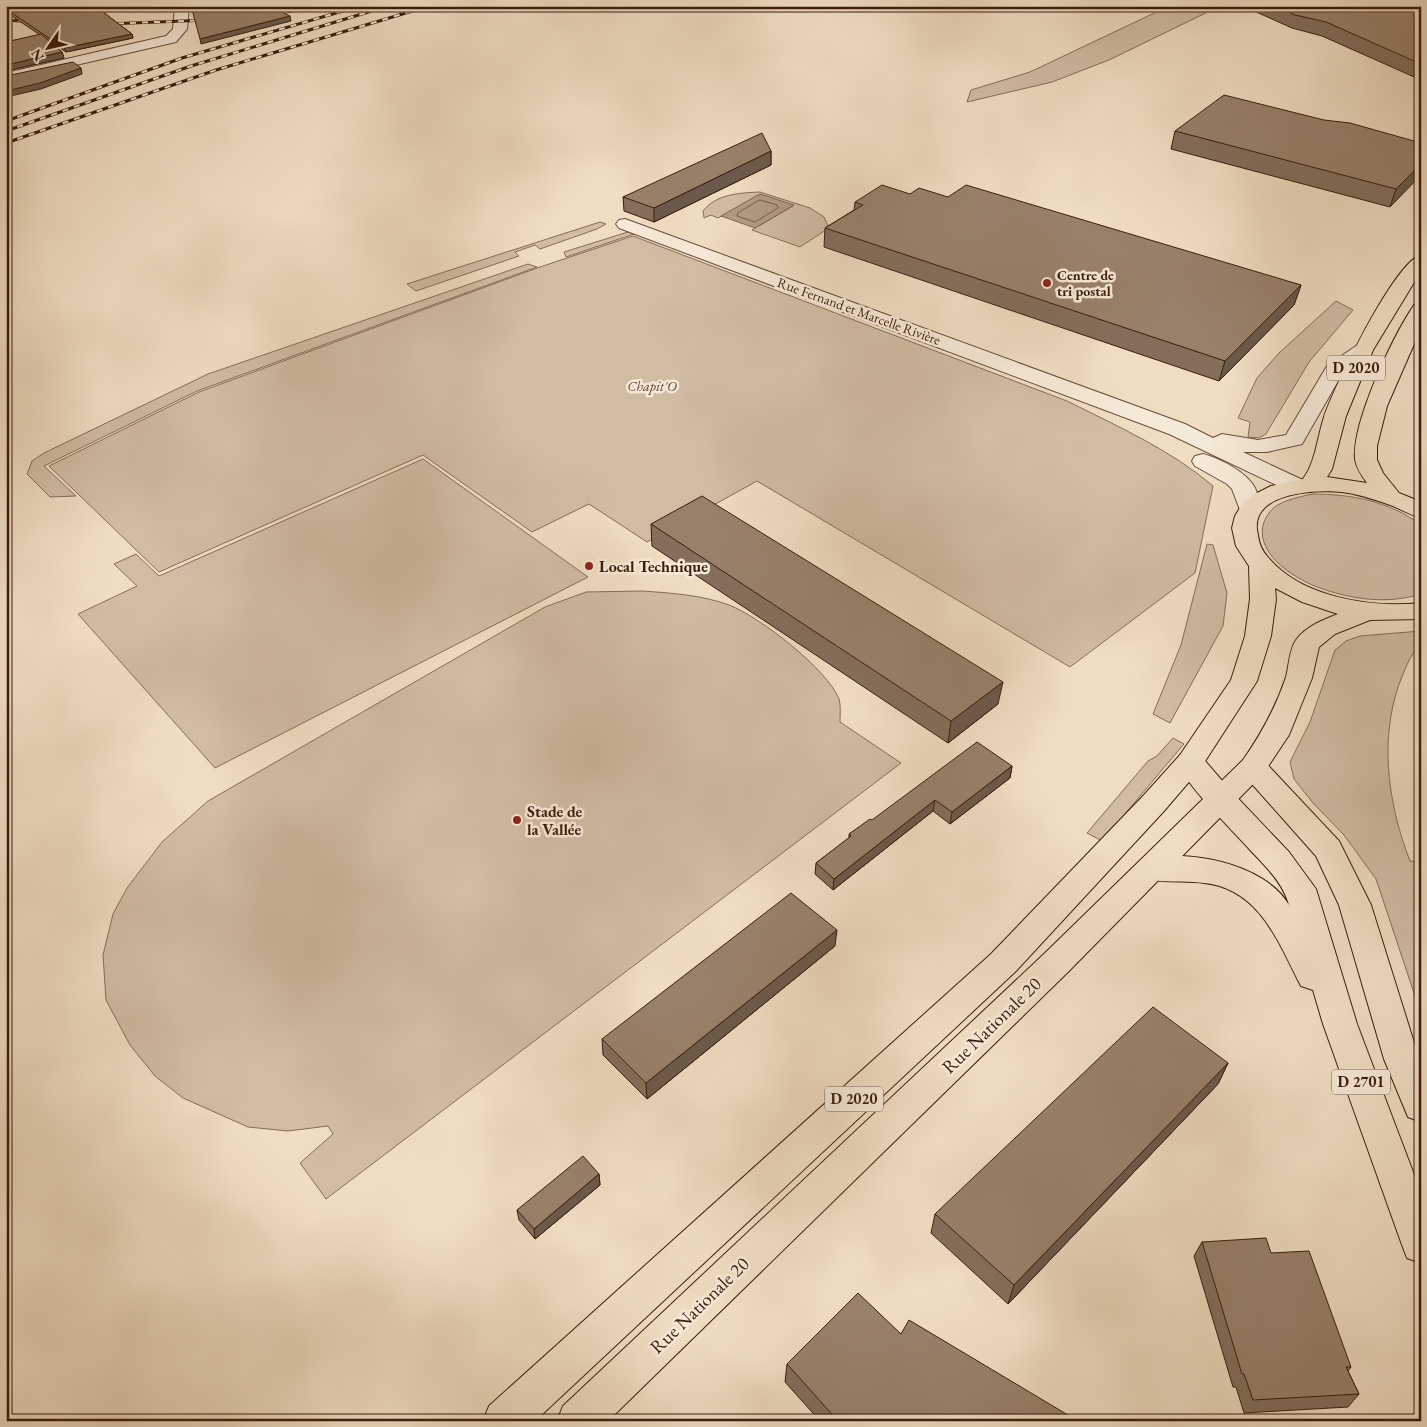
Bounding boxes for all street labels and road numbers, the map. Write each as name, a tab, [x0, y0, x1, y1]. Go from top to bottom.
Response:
street label: Rue Fernand et Marcelle Rivière	[775, 273, 944, 349]
road number: D 2020	[1327, 356, 1385, 380]
street label: Rue Nationale 20	[936, 972, 1046, 1079]
road number: D 2701	[1332, 1070, 1390, 1094]
road number: D 2020	[825, 1086, 883, 1112]
street label: Rue Nationale 20	[644, 1252, 754, 1359]

